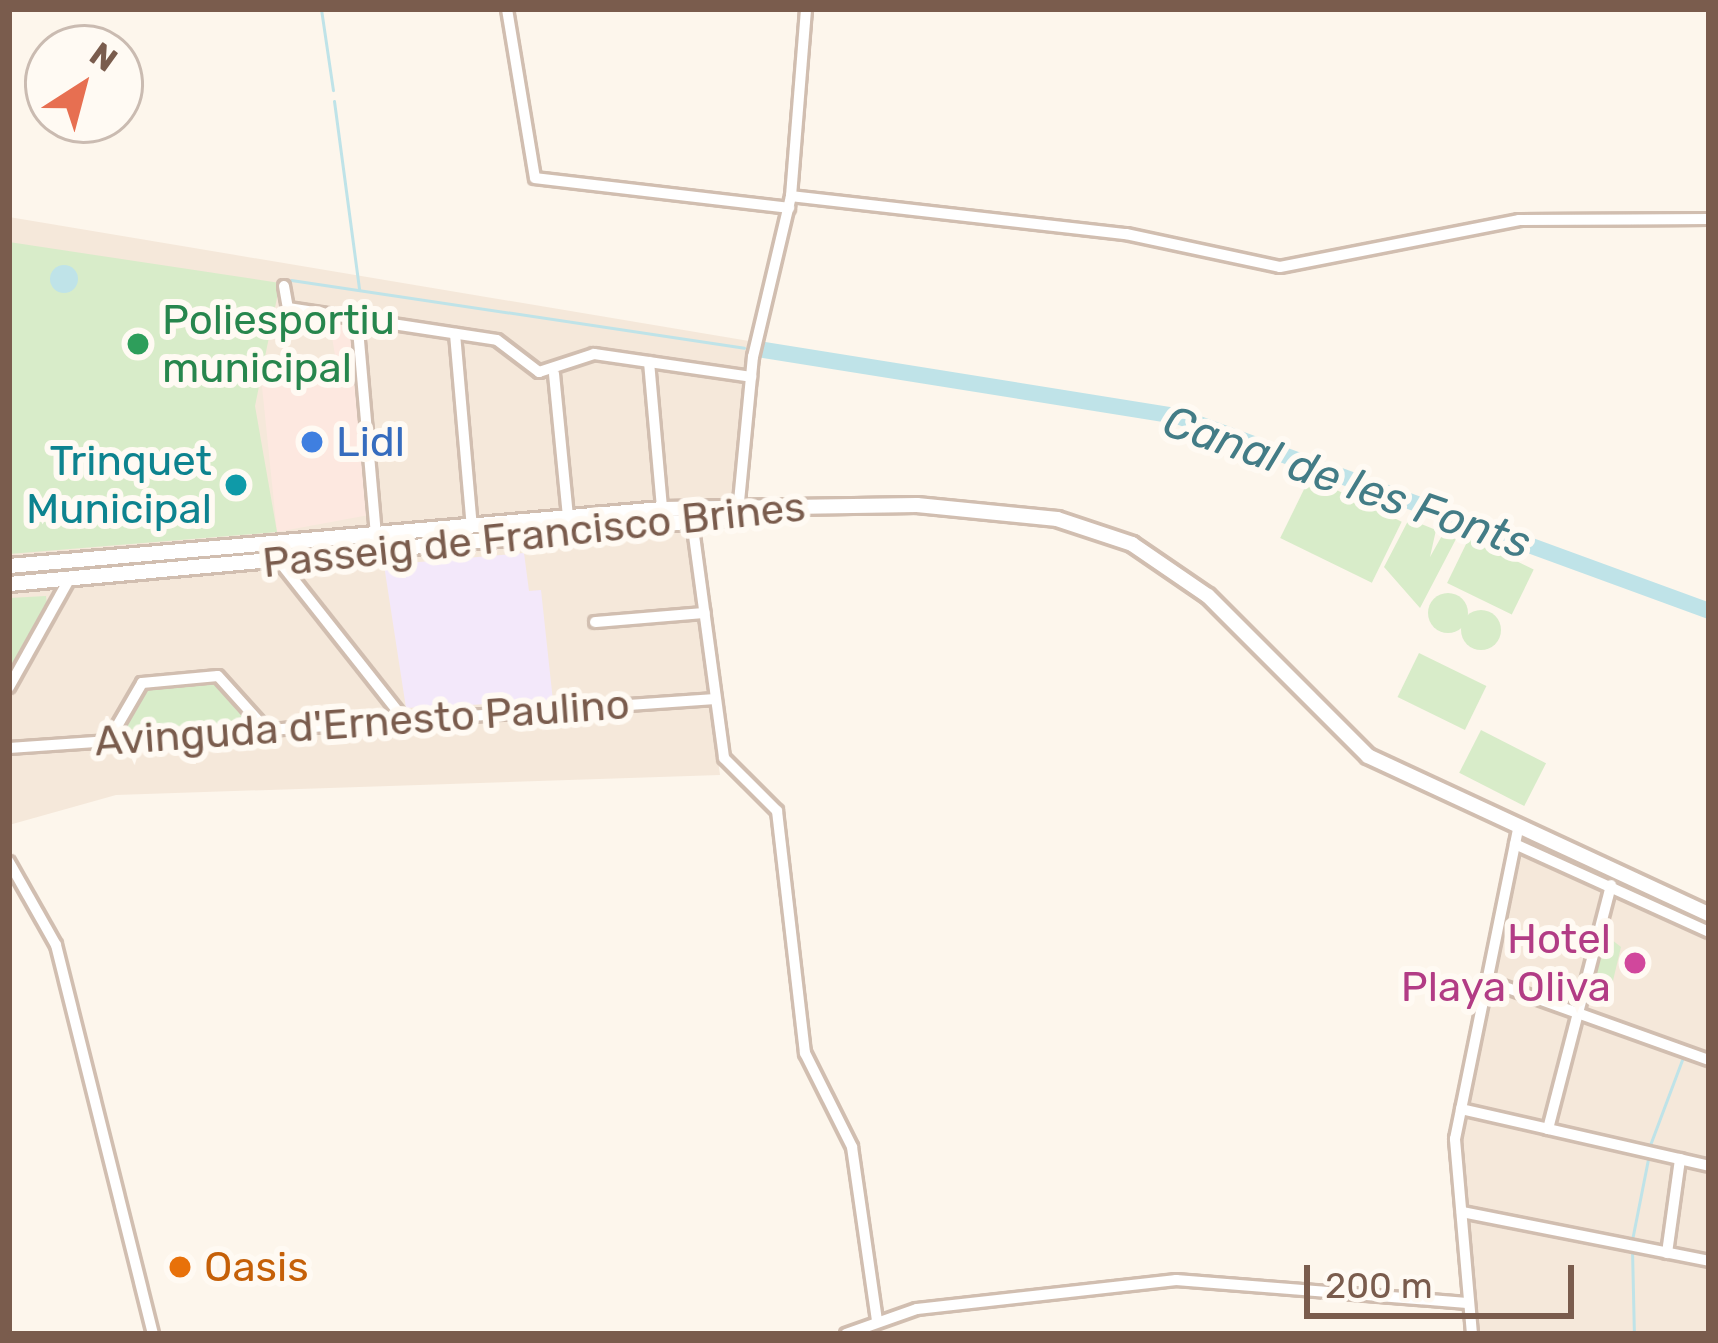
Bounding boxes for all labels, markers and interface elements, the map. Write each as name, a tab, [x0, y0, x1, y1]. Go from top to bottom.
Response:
north arrow	[24, 24, 144, 144]
text: N	[83, 34, 125, 80]
place label: Poliesportiu municipal	[162, 295, 395, 394]
marker: Poliesportiu municipal	[125, 331, 151, 357]
water label: Canal de les Fonts	[1157, 394, 1537, 570]
place label: Lidl	[336, 417, 405, 467]
marker: Lidl	[299, 429, 325, 455]
place label: Trinquet Municipal	[26, 436, 212, 534]
marker: Trinquet Municipal	[223, 472, 249, 498]
street label: Passeig de Francisco Brines	[260, 481, 808, 589]
street label: Avinguda d'Ernesto Paulino	[93, 679, 631, 767]
place label: Hotel Playa Oliva	[1401, 914, 1611, 1012]
marker: Hotel Playa Oliva	[1622, 950, 1648, 976]
scale bar	[1310, 1241, 1580, 1315]
place label: Oasis	[204, 1242, 309, 1292]
marker: Oasis	[167, 1254, 193, 1280]
text: 200 m	[1325, 1264, 1433, 1307]

